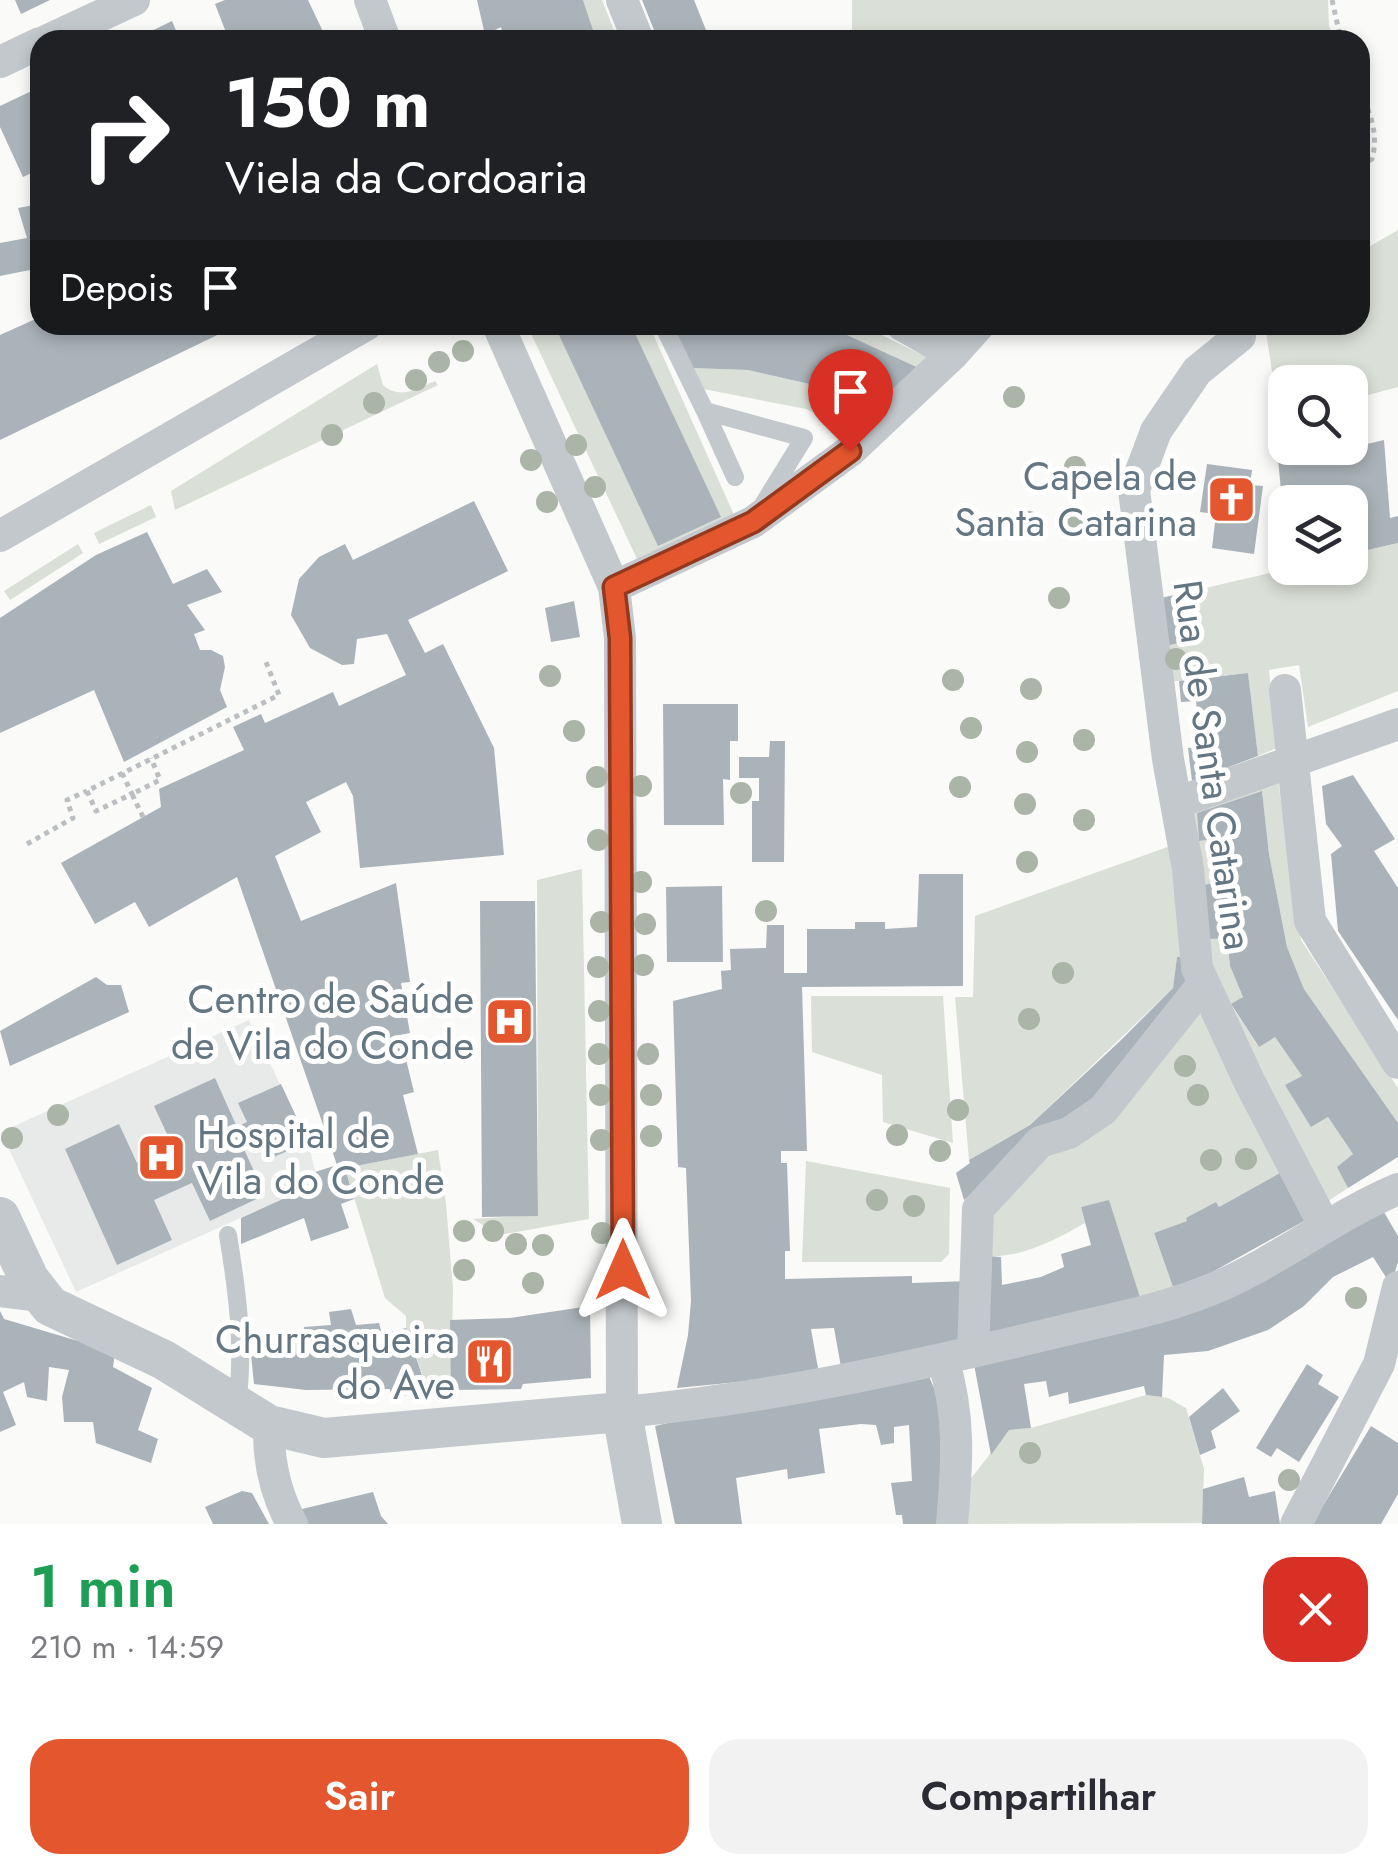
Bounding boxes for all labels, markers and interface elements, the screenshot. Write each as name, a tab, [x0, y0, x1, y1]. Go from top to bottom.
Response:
text: 150 m	[225, 52, 431, 153]
icon: right	[60, 70, 190, 200]
text: Viela da Cordoaria	[225, 145, 587, 210]
text: Depois	[60, 260, 173, 315]
icon: arrive	[193, 260, 248, 315]
pin	[808, 349, 893, 452]
icon: arrive	[823, 364, 878, 419]
map controls	[1268, 365, 1368, 585]
button: search	[1268, 365, 1368, 465]
place label: Capela de Santa Catarina	[954, 447, 1197, 551]
church icon: Capela de Santa Catarina	[1206, 473, 1258, 525]
button: layers	[1268, 485, 1368, 585]
street label: Rua de Santa Catarina	[1158, 576, 1268, 954]
place label: Centro de Saúde de Vila do Conde	[171, 970, 474, 1074]
hospital icon: Centro de Saúde de Vila do Conde	[483, 996, 535, 1048]
place label: Hospital de Vila do Conde	[197, 1105, 445, 1209]
hospital icon: Hospital de Vila do Conde	[136, 1131, 188, 1183]
position arrow	[571, 1218, 675, 1322]
place label: Churrasqueira do Ave	[215, 1310, 455, 1414]
restaurant icon: Churrasqueira do Ave	[464, 1336, 516, 1388]
text: 1 min	[30, 1543, 176, 1630]
button: close	[1263, 1557, 1368, 1662]
text: 210 m · 14:59	[30, 1624, 224, 1670]
button: Sair	[30, 1739, 689, 1854]
button: Compartilhar	[709, 1739, 1368, 1854]

